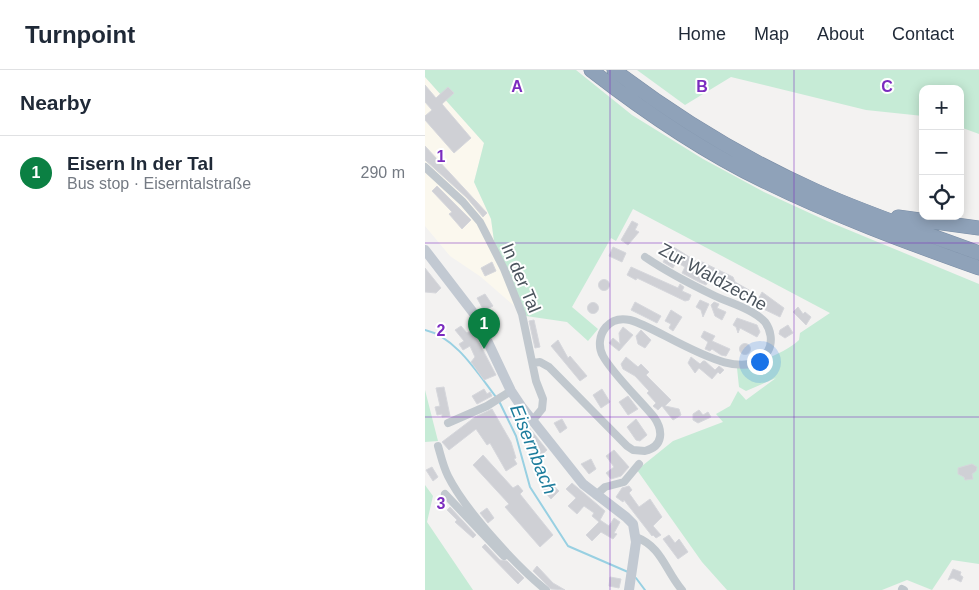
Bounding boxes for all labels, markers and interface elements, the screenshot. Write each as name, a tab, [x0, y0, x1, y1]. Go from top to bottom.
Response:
text: Turnpoint	[25, 21, 135, 48]
text: Home	[678, 24, 726, 44]
text: Map	[754, 24, 789, 44]
text: About	[817, 24, 864, 44]
text: Contact	[892, 24, 954, 44]
text: A	[511, 78, 523, 95]
text: B	[696, 78, 708, 95]
text: C	[881, 78, 893, 95]
map controls	[919, 85, 964, 220]
button: +	[919, 85, 964, 130]
text: Nearby	[20, 91, 91, 114]
button: −	[919, 130, 964, 175]
text: 1	[437, 148, 446, 165]
text: Eisern In der Tal	[67, 153, 213, 174]
text: 1	[32, 164, 40, 181]
text: 290 m	[361, 164, 405, 181]
text: Bus stop · Eiserntalstraße	[67, 175, 251, 192]
button: locate	[919, 175, 964, 220]
street label: Zur Waldzeche	[656, 239, 770, 315]
street label: In der Tal	[497, 240, 545, 316]
pin: 1	[468, 308, 500, 349]
text: 2	[437, 322, 446, 339]
your location	[747, 349, 773, 375]
water label: Eisernbach	[506, 401, 561, 497]
text: 3	[437, 495, 446, 512]

